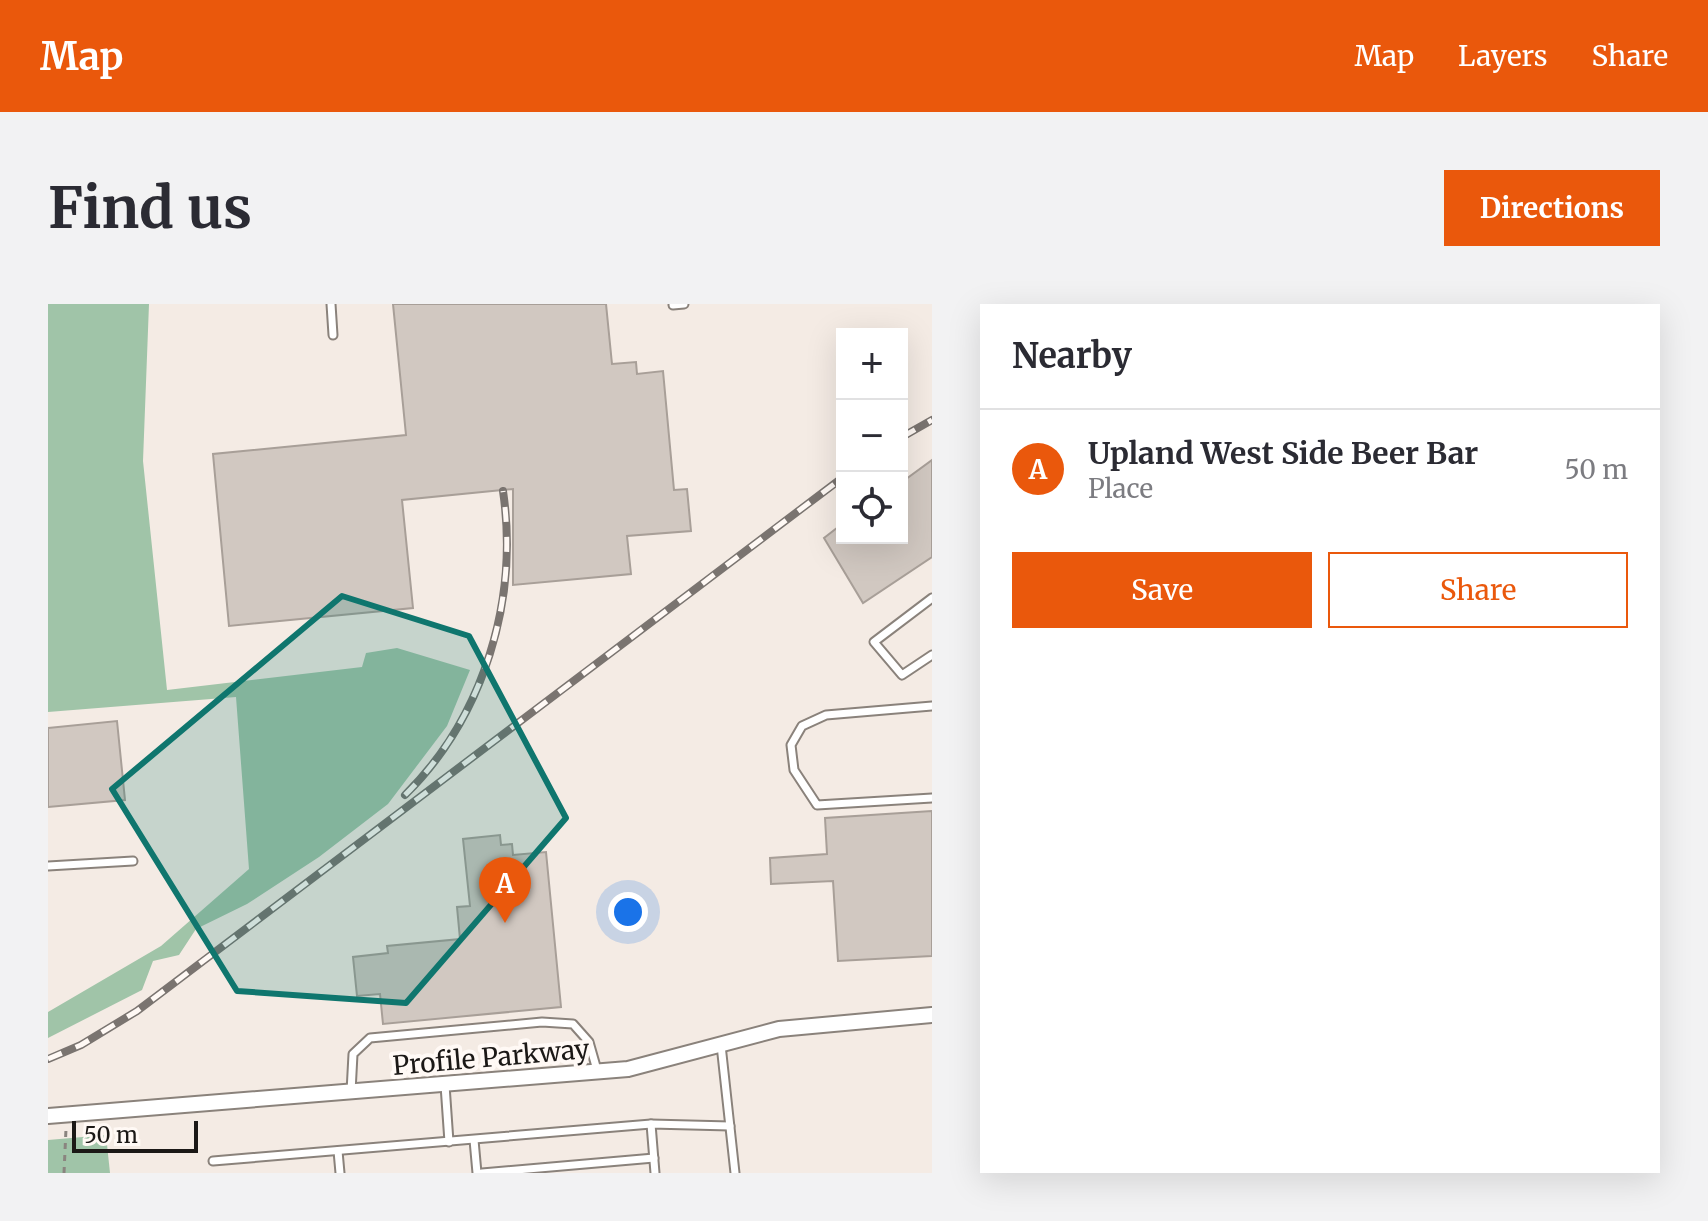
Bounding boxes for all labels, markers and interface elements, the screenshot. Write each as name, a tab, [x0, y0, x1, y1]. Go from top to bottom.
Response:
text: Map	[40, 33, 124, 80]
text: Map	[1354, 38, 1414, 74]
text: Layers	[1458, 38, 1547, 74]
text: Share	[1591, 38, 1668, 74]
button: Directions	[1444, 170, 1660, 246]
text: Find us	[48, 173, 252, 243]
map controls	[836, 328, 908, 544]
button: +	[836, 328, 908, 400]
text: Nearby	[1012, 335, 1132, 377]
button: −	[836, 400, 908, 472]
text: Upland West Side Beer Bar	[1088, 434, 1478, 472]
text: A	[1029, 453, 1047, 486]
text: 50 m	[1564, 453, 1628, 486]
button: locate	[836, 472, 908, 544]
text: Place	[1088, 472, 1153, 505]
button: Save	[1012, 552, 1312, 628]
button: Share	[1328, 552, 1628, 628]
pin: A	[479, 857, 531, 923]
your location	[608, 892, 648, 932]
street label: Profile Parkway	[391, 1032, 592, 1082]
scale bar	[72, 1117, 198, 1153]
text: 50 m	[84, 1121, 138, 1149]

